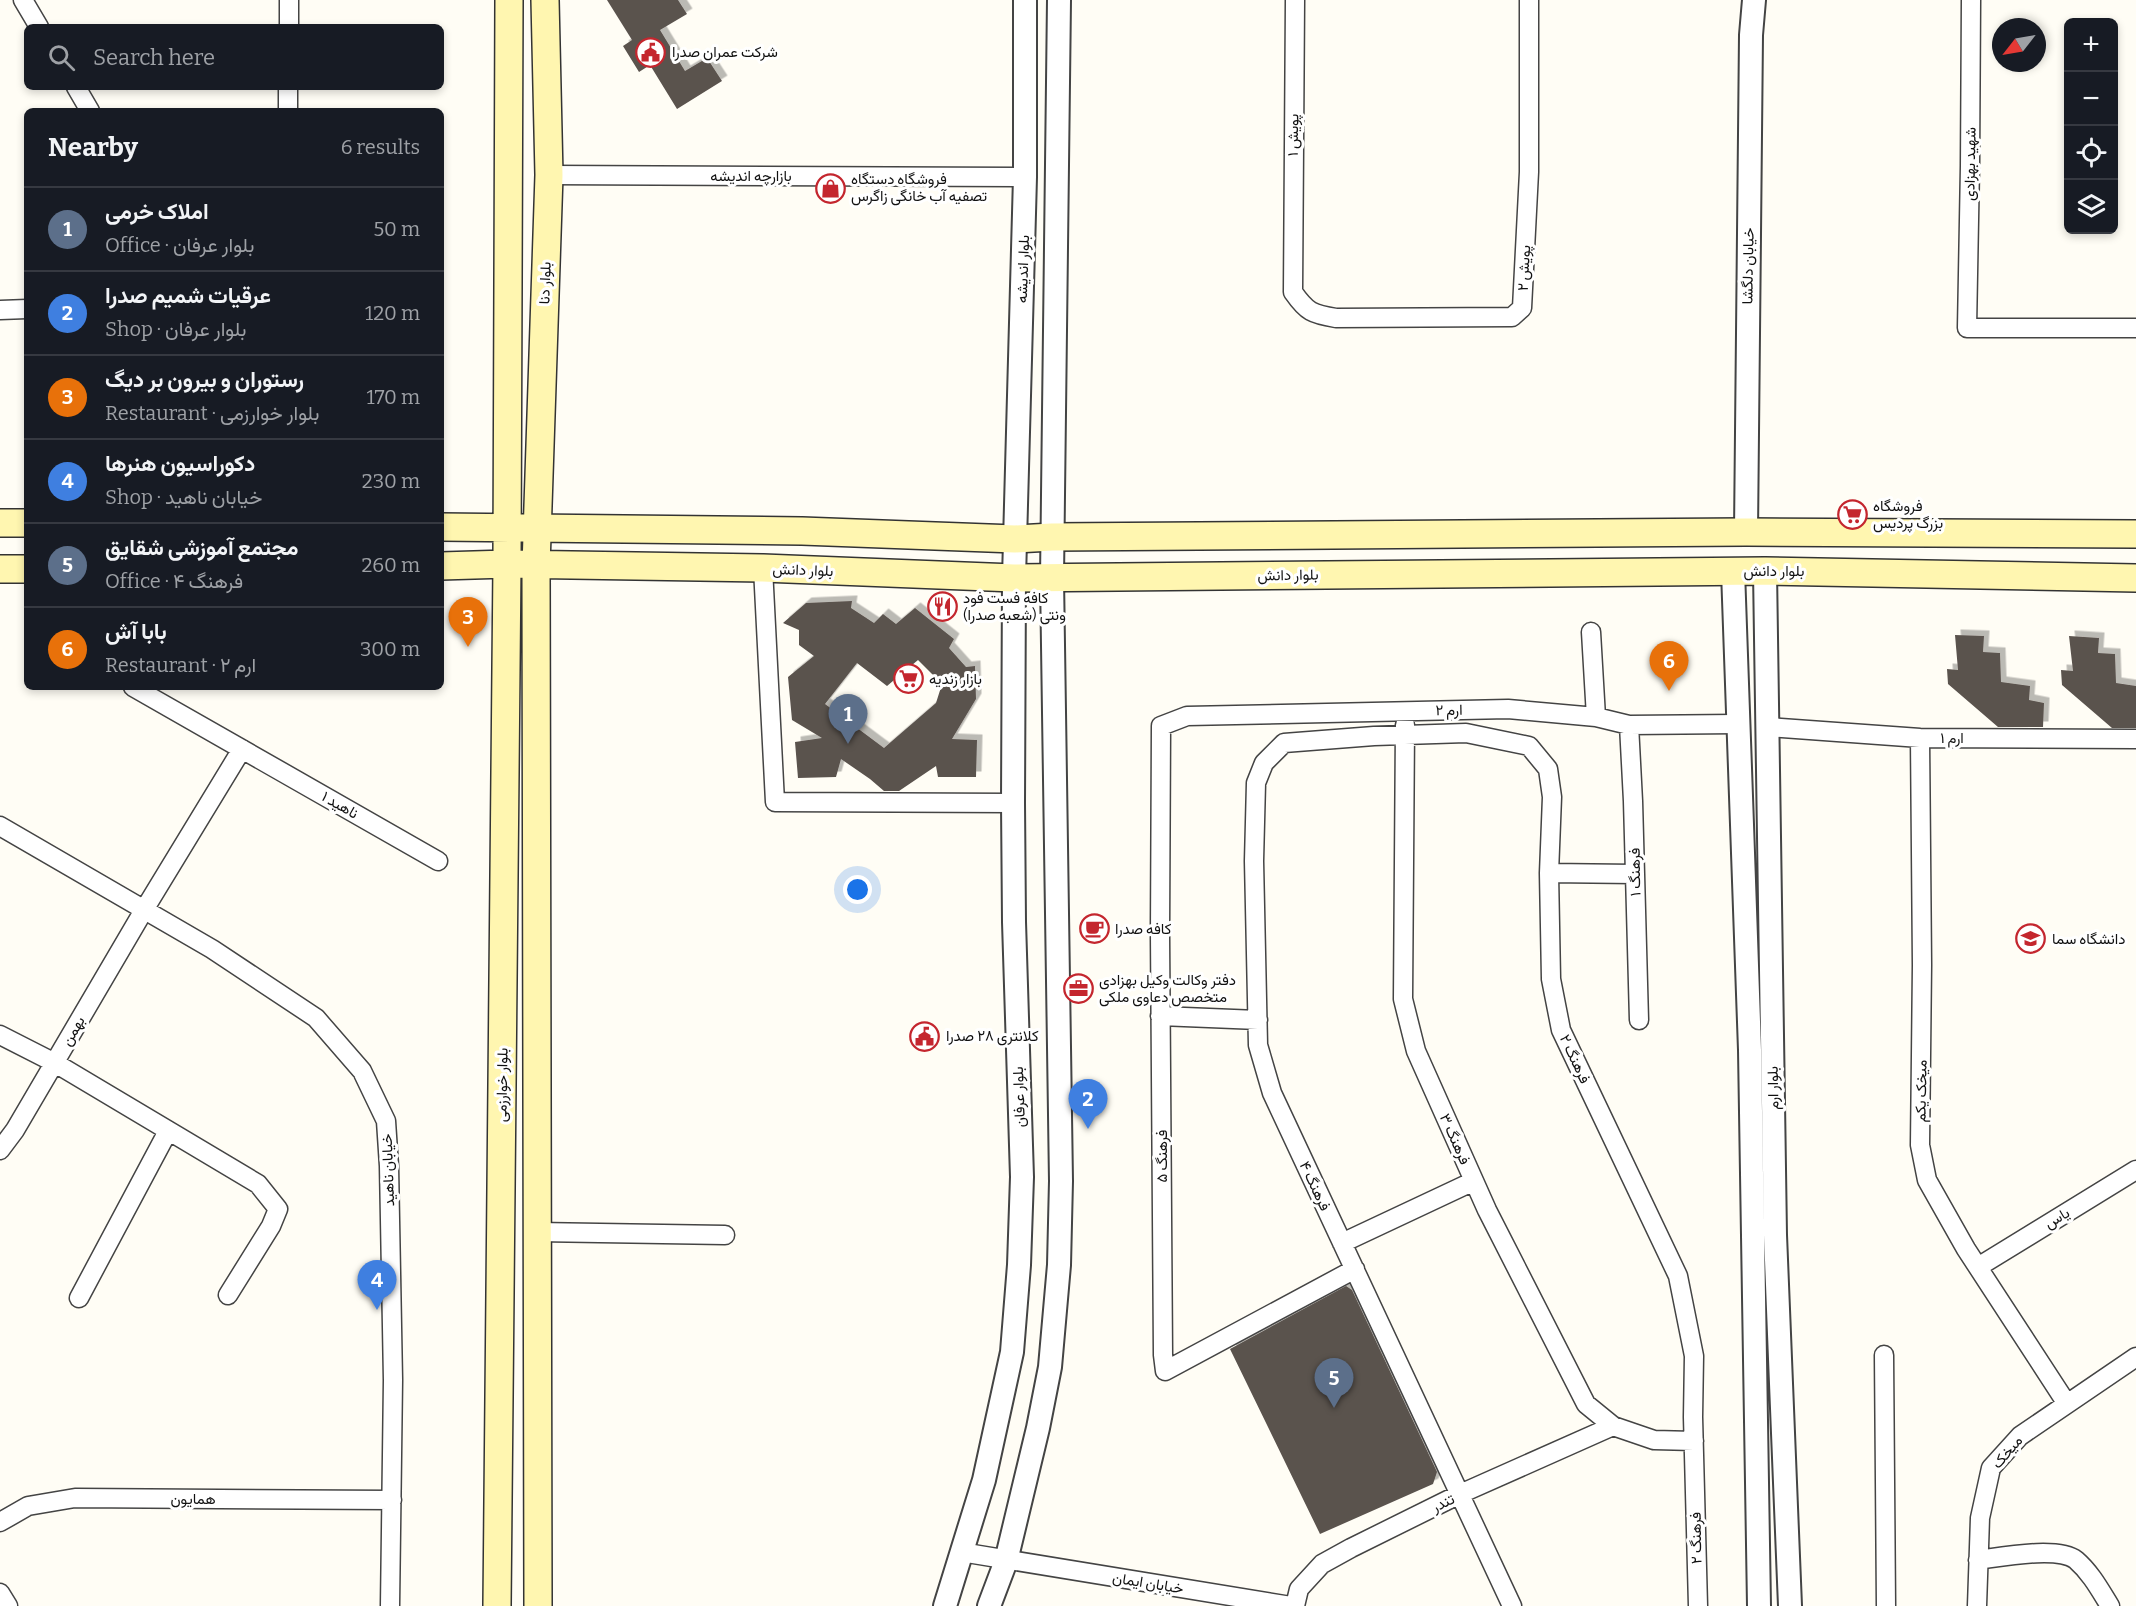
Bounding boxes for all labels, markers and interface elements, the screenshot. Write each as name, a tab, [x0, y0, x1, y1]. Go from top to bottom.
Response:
north arrow	[1992, 18, 2046, 72]
map controls	[2064, 18, 2118, 234]
button: +	[2064, 18, 2118, 72]
search box	[24, 24, 444, 90]
public building icon: شرکت عمران صدرا	[635, 36, 667, 68]
icon: search	[45, 41, 78, 74]
place label: شرکت عمران صدرا	[672, 43, 778, 61]
text: Search here	[93, 44, 215, 71]
button: −	[2064, 72, 2118, 126]
street label: پویش ۱	[1284, 113, 1303, 157]
button: locate	[2064, 126, 2118, 180]
street label: شهید بهزادی	[1960, 127, 1981, 201]
text: Nearby	[48, 132, 138, 163]
text: 6 results	[341, 135, 420, 159]
street label: بازارچه اندیشه	[710, 167, 792, 186]
place label: فروشگاه دستگاه تصفیه آب خانگی زاگرس	[851, 170, 987, 206]
shop icon: فروشگاه دستگاه تصفیه آب خانگی زاگرس	[814, 172, 846, 204]
button: layers	[2064, 180, 2118, 234]
text: املاک خرمی	[105, 198, 209, 225]
text: 1	[63, 217, 72, 241]
text: 50 m	[373, 217, 420, 241]
street label: خیابان دلگشا	[1738, 228, 1758, 304]
text: Office · بلوار عرفان	[105, 233, 254, 257]
street label: بلوار اندیشه	[1013, 235, 1033, 303]
street label: پویش ۲	[1514, 244, 1535, 292]
street label: بلوار دنا	[535, 261, 555, 305]
text: عرقیات شمیم صدرا	[105, 282, 271, 309]
text: 2	[62, 301, 73, 325]
text: 120 m	[365, 301, 420, 325]
text: Shop · بلوار عرفان	[105, 317, 246, 341]
text: رستوران و بیرون بر دیگ	[105, 366, 304, 393]
text: 3	[62, 385, 73, 409]
text: 170 m	[367, 385, 420, 409]
text: Restaurant · بلوار خوارزمی	[105, 401, 319, 425]
text: دکوراسیون هنرها	[105, 450, 255, 477]
text: 4	[61, 469, 74, 493]
text: 230 m	[362, 469, 420, 493]
text: Shop · خیابان ناهید	[105, 485, 262, 509]
place label: فروشگاه بزرگ پردیس	[1873, 497, 1943, 533]
supermarket icon: فروشگاه بزرگ پردیس	[1836, 499, 1868, 531]
text: مجتمع آموزشی شقایق	[105, 534, 298, 561]
text: 5	[62, 553, 73, 577]
text: 260 m	[361, 553, 420, 577]
street label: بلوار دانش	[772, 560, 834, 581]
street label: بلوار دانش	[1744, 562, 1804, 581]
street label: بلوار دانش	[1257, 565, 1319, 586]
text: Office · فرهنگ ۴	[105, 569, 243, 593]
place label: کافه فست فود ونتی (شعبه صدرا)	[963, 589, 1066, 625]
restaurant icon: کافه فست فود ونتی (شعبه صدرا)	[926, 591, 958, 623]
pin: 3	[448, 598, 488, 647]
text: بابا آش	[105, 618, 167, 645]
text: 6	[62, 637, 73, 661]
text: 300 m	[360, 637, 420, 661]
pin: 6	[1650, 642, 1688, 691]
text: Restaurant · ارم ۲	[105, 653, 256, 677]
supermarket icon: بازار زندیه	[892, 663, 924, 695]
place label: بازار زندیه	[929, 670, 982, 688]
pin: 1	[828, 694, 868, 744]
street label: ارم ۲	[1435, 701, 1463, 720]
street label: ارم ۱	[1940, 729, 1964, 748]
street label: ناهید ۱	[318, 787, 362, 823]
street label: فرهنگ ۱	[1626, 847, 1644, 896]
your location	[843, 875, 872, 904]
cafe icon: کافه صدرا	[1078, 913, 1110, 945]
place label: کافه صدرا	[1115, 920, 1172, 938]
school or university icon: دانشگاه سما	[2015, 923, 2047, 955]
place label: دانشگاه سما	[2052, 930, 2126, 948]
place label: دفتر وکالت وکیل بهزادی متخصص دعاوی ملکی	[1099, 971, 1236, 1007]
office icon: دفتر وکالت وکیل بهزادی متخصص دعاوی ملکی	[1062, 973, 1094, 1005]
street label: بهمن	[57, 1013, 89, 1050]
public building icon: کلانتری ۲۸ صدرا	[909, 1020, 941, 1052]
place label: کلانتری ۲۸ صدرا	[946, 1027, 1039, 1046]
street label: فرهنگ ۲	[1556, 1032, 1594, 1086]
street label: بلوار خوارزمی	[492, 1048, 513, 1122]
street label: میخک یکم	[1911, 1060, 1932, 1122]
street label: بلوار عرفان	[1009, 1066, 1029, 1128]
street label: بلوار ارم	[1764, 1066, 1783, 1110]
pin: 2	[1068, 1080, 1108, 1129]
street label: فرهنگ ۳	[1436, 1111, 1474, 1167]
street label: فرهنگ ۵	[1153, 1129, 1171, 1182]
street label: خیابان ناهید	[378, 1133, 398, 1207]
street label: فرهنگ ۴	[1296, 1158, 1334, 1214]
street label: یاس	[2041, 1204, 2073, 1233]
pin: 4	[358, 1260, 397, 1310]
pin: 5	[1314, 1358, 1354, 1408]
street label: میخک	[1988, 1432, 2026, 1472]
street label: همایون	[170, 1490, 216, 1508]
street label: تندر	[1428, 1490, 1457, 1517]
street label: فرهنگ ۲	[1687, 1512, 1705, 1564]
street label: خیابان ایمان	[1111, 1568, 1185, 1598]

